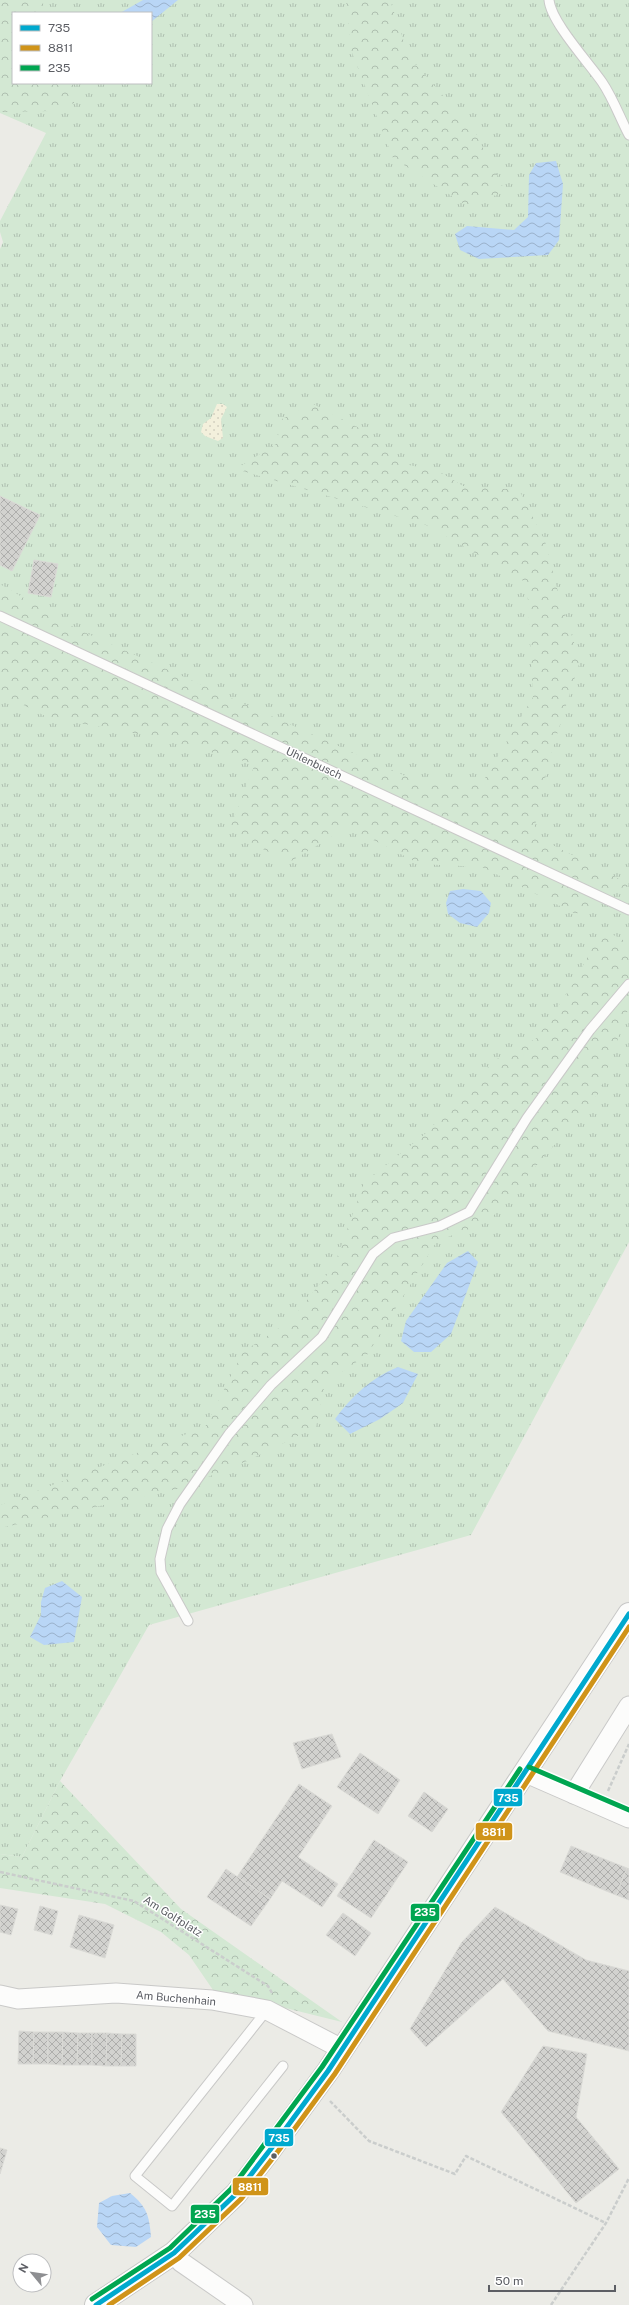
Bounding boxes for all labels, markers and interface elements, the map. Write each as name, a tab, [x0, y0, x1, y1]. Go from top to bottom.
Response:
legend	[12, 12, 152, 84]
text: 735	[48, 21, 71, 35]
text: 8811	[48, 41, 73, 55]
text: 235	[48, 61, 71, 75]
street label: Uhlenbusch	[284, 745, 344, 781]
line badge: 735	[493, 1788, 523, 1807]
text: 735	[497, 1792, 519, 1804]
line badge: 8811	[475, 1822, 513, 1841]
text: 8811	[482, 1826, 506, 1838]
street label: Am Golfplatz	[141, 1893, 205, 1939]
line badge: 235	[410, 1903, 440, 1922]
text: 235	[414, 1906, 436, 1918]
street label: Am Buchenhain	[136, 1989, 216, 2007]
line badge: 735	[264, 2128, 294, 2147]
text: 735	[268, 2132, 290, 2144]
unlabelled marker	[269, 2151, 279, 2161]
line badge: 8811	[232, 2177, 269, 2196]
text: 8811	[238, 2181, 262, 2193]
line badge: 235	[190, 2204, 220, 2224]
text: 235	[194, 2208, 216, 2220]
north arrow	[12, 2253, 52, 2293]
text: N	[16, 2261, 31, 2275]
scale bar	[489, 2267, 615, 2293]
text: 50 m	[495, 2274, 523, 2288]

